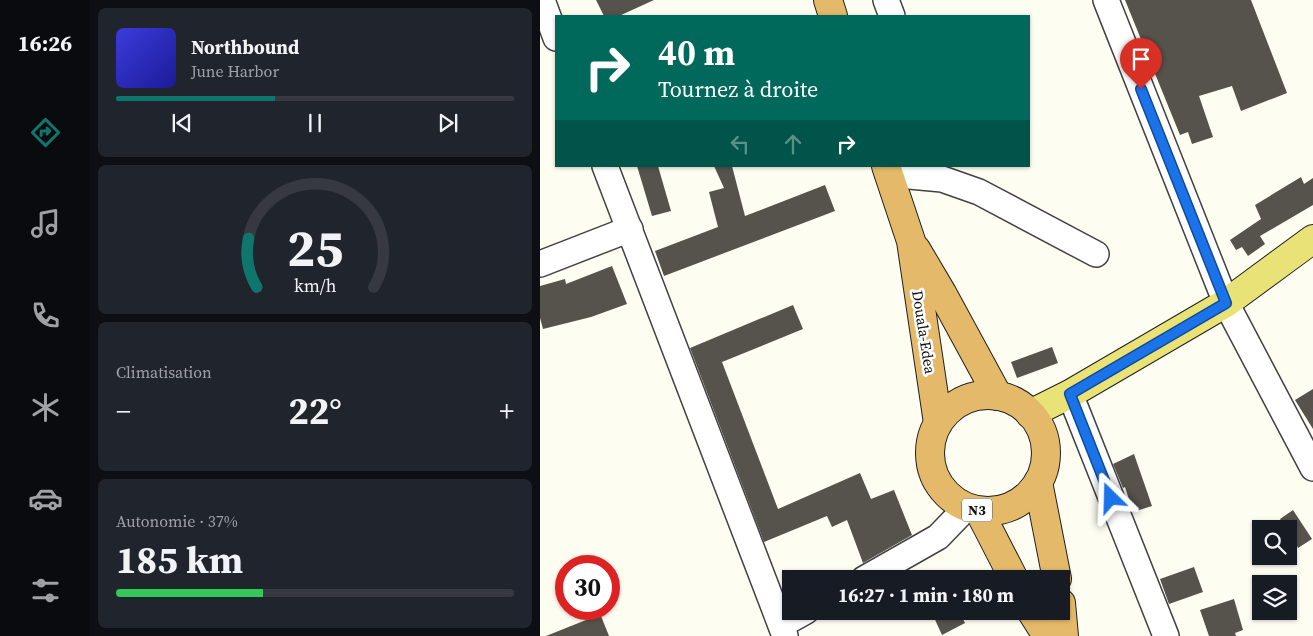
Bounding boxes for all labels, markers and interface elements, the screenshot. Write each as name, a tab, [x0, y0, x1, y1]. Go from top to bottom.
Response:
text: 16:26	[18, 28, 72, 58]
text: 40 m	[658, 29, 735, 77]
text: Northbound	[191, 34, 299, 60]
icon: right	[575, 35, 640, 100]
pin	[1120, 38, 1162, 89]
icon: arrive	[1127, 45, 1155, 73]
text: June Harbor	[191, 60, 279, 82]
text: Tournez à droite	[658, 74, 818, 104]
icon: previous	[168, 109, 196, 137]
icon: pause	[301, 109, 329, 137]
icon: next	[434, 109, 462, 137]
icon: directions	[28, 115, 63, 150]
icon: left	[726, 130, 754, 158]
icon: ahead	[779, 130, 807, 158]
icon: right	[832, 130, 860, 158]
icon: music	[28, 206, 63, 241]
text: 25	[287, 212, 343, 283]
text: km/h	[294, 273, 337, 298]
street label: Douala-Edea	[907, 289, 941, 376]
icon: phone	[28, 298, 63, 333]
text: Climatisation	[116, 361, 212, 383]
text: 22°	[288, 385, 342, 437]
icon: climate	[28, 390, 63, 425]
text: −	[116, 392, 131, 430]
text: +	[499, 392, 514, 430]
position arrow	[1084, 471, 1136, 523]
icon: car	[28, 481, 63, 516]
road number: N3	[962, 498, 992, 522]
text: Autonomie · 37%	[116, 510, 238, 532]
map controls	[1252, 520, 1297, 620]
button: search	[1252, 520, 1297, 565]
text: 185 km	[116, 534, 243, 586]
speed limit sign: 30	[555, 555, 620, 620]
icon: filters	[28, 573, 63, 608]
button: layers	[1252, 575, 1297, 620]
text: 16:27 · 1 min · 180 m	[838, 582, 1014, 608]

